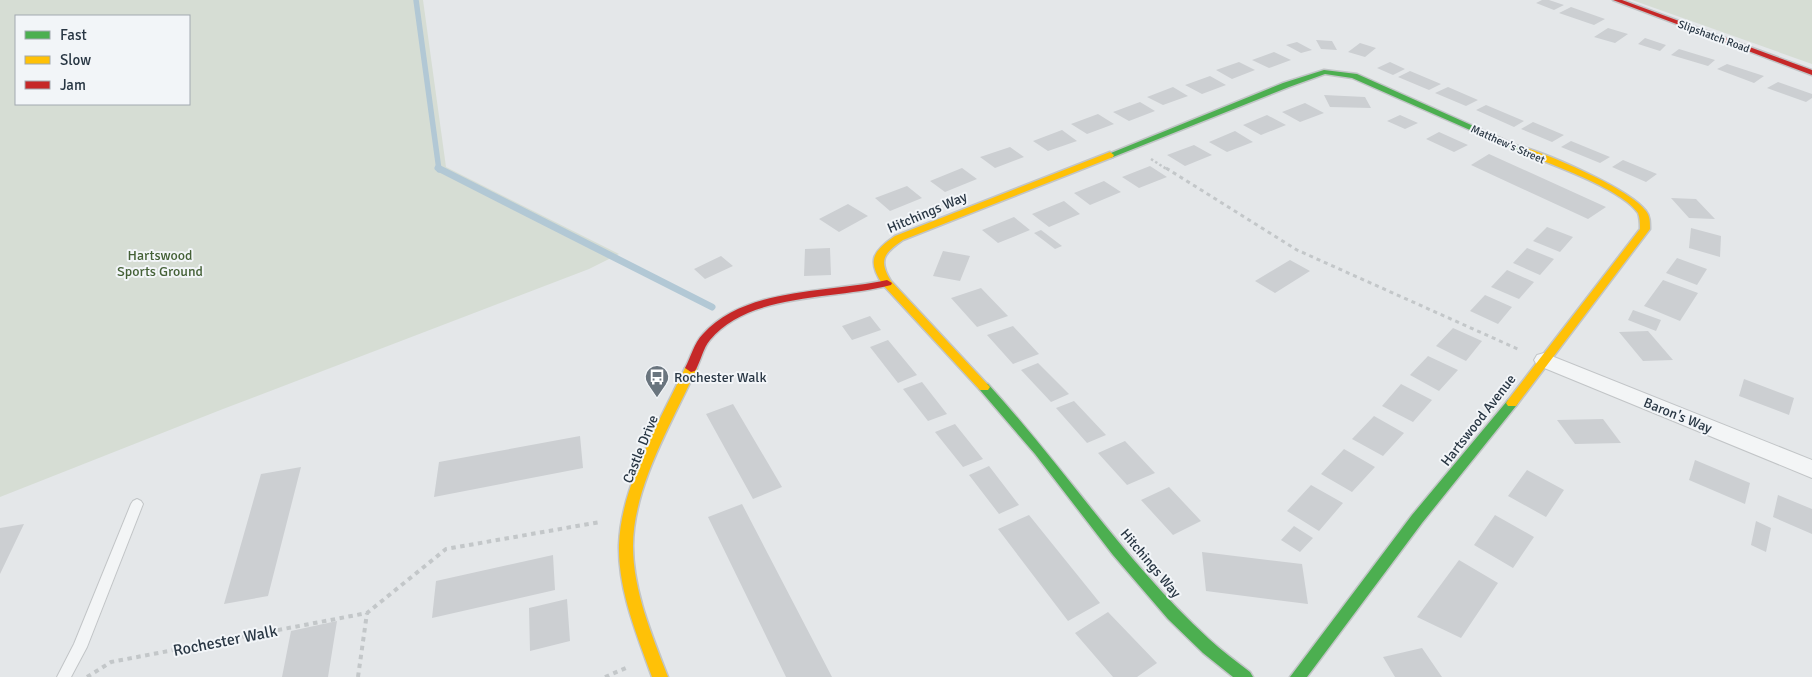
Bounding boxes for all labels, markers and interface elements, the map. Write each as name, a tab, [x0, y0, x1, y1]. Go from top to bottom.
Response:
legend	[15, 15, 190, 105]
street label: Slipshatch Road	[1676, 17, 1752, 56]
text: Fast	[60, 26, 87, 44]
text: Slow	[60, 51, 91, 69]
text: Jam	[60, 76, 86, 94]
street label: Matthew's Street	[1469, 122, 1547, 167]
street label: Hitchings Way	[885, 188, 970, 237]
park label: Hartswood Sports Ground	[117, 247, 203, 280]
bus stop icon: Rochester Walk	[644, 364, 670, 398]
place label: Rochester Walk	[674, 369, 767, 386]
street label: Hartswood Avenue	[1437, 371, 1520, 470]
street label: Baron's Way	[1641, 394, 1715, 437]
street label: Castle Drive	[619, 413, 662, 486]
street label: Hitchings Way	[1117, 525, 1185, 602]
street label: Rochester Walk	[171, 621, 279, 661]

